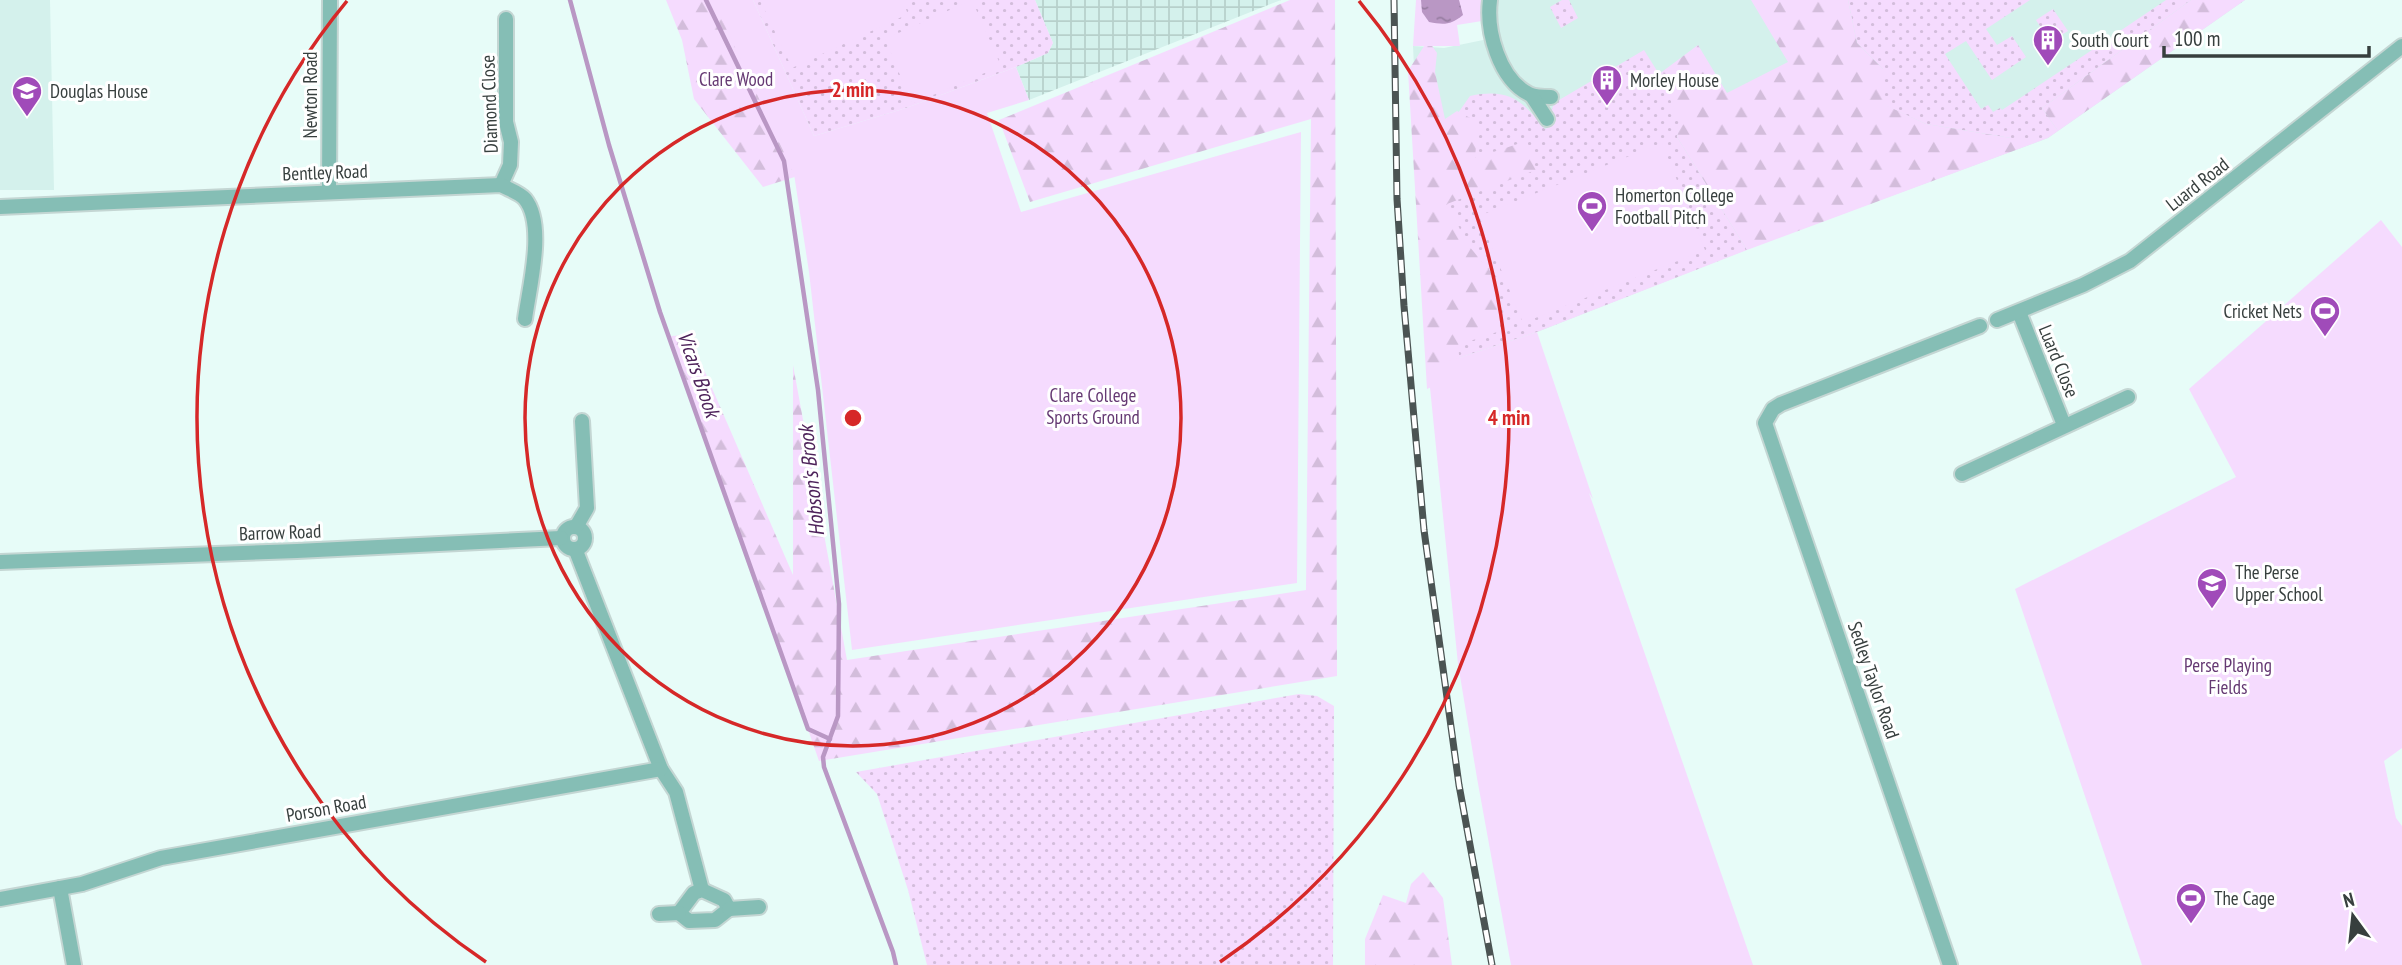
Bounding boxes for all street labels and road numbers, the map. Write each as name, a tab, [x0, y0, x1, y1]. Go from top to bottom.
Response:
street label: Newton Road	[298, 51, 322, 139]
street label: Diamond Close	[475, 54, 503, 154]
street label: Luard Road	[2161, 152, 2233, 216]
street label: Bentley Road	[282, 159, 368, 185]
street label: Luard Close	[2034, 321, 2085, 401]
street label: Barrow Road	[238, 519, 322, 545]
street label: Sedley Taylor Road	[1843, 618, 1905, 742]
street label: Porson Road	[284, 789, 368, 827]

